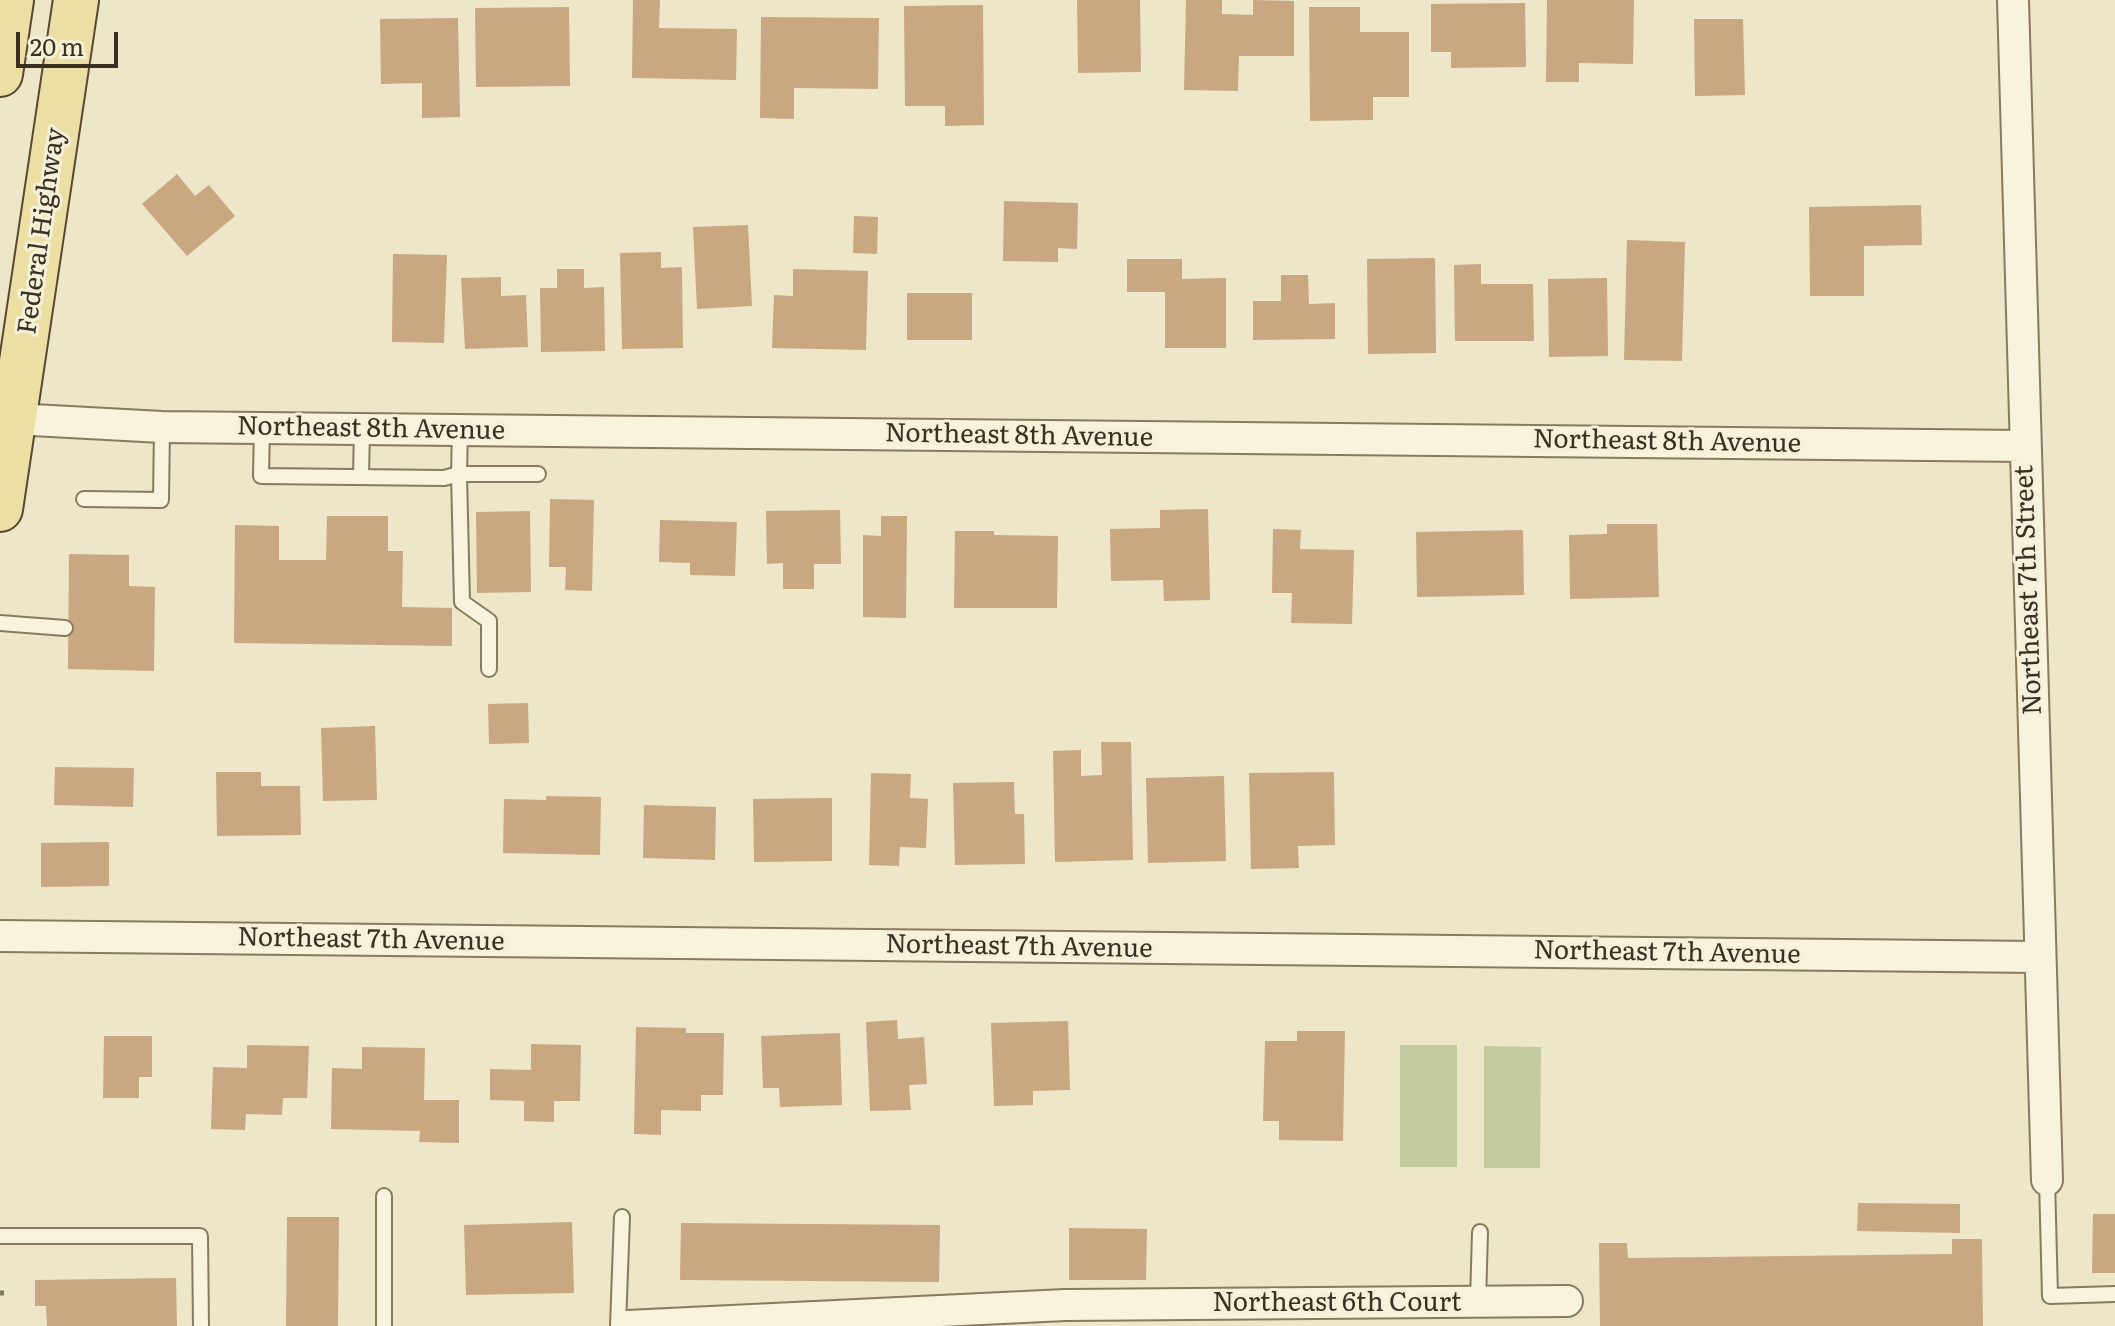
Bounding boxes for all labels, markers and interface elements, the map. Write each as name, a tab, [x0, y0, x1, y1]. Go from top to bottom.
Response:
scale bar	[20, 16, 122, 66]
text: 20 m	[30, 28, 84, 63]
street label: Federal Highway	[12, 126, 72, 336]
street label: Northeast 8th Avenue	[237, 411, 505, 447]
street label: Northeast 8th Avenue	[885, 418, 1153, 454]
street label: Northeast 8th Avenue	[1533, 424, 1801, 460]
street label: Northeast 7th Street	[2009, 464, 2049, 716]
street label: Northeast 7th Avenue	[237, 922, 505, 958]
street label: Northeast 7th Avenue	[885, 929, 1153, 965]
street label: Northeast 7th Avenue	[1533, 935, 1801, 971]
street label: Northeast 6th Court	[1212, 1287, 1462, 1319]

